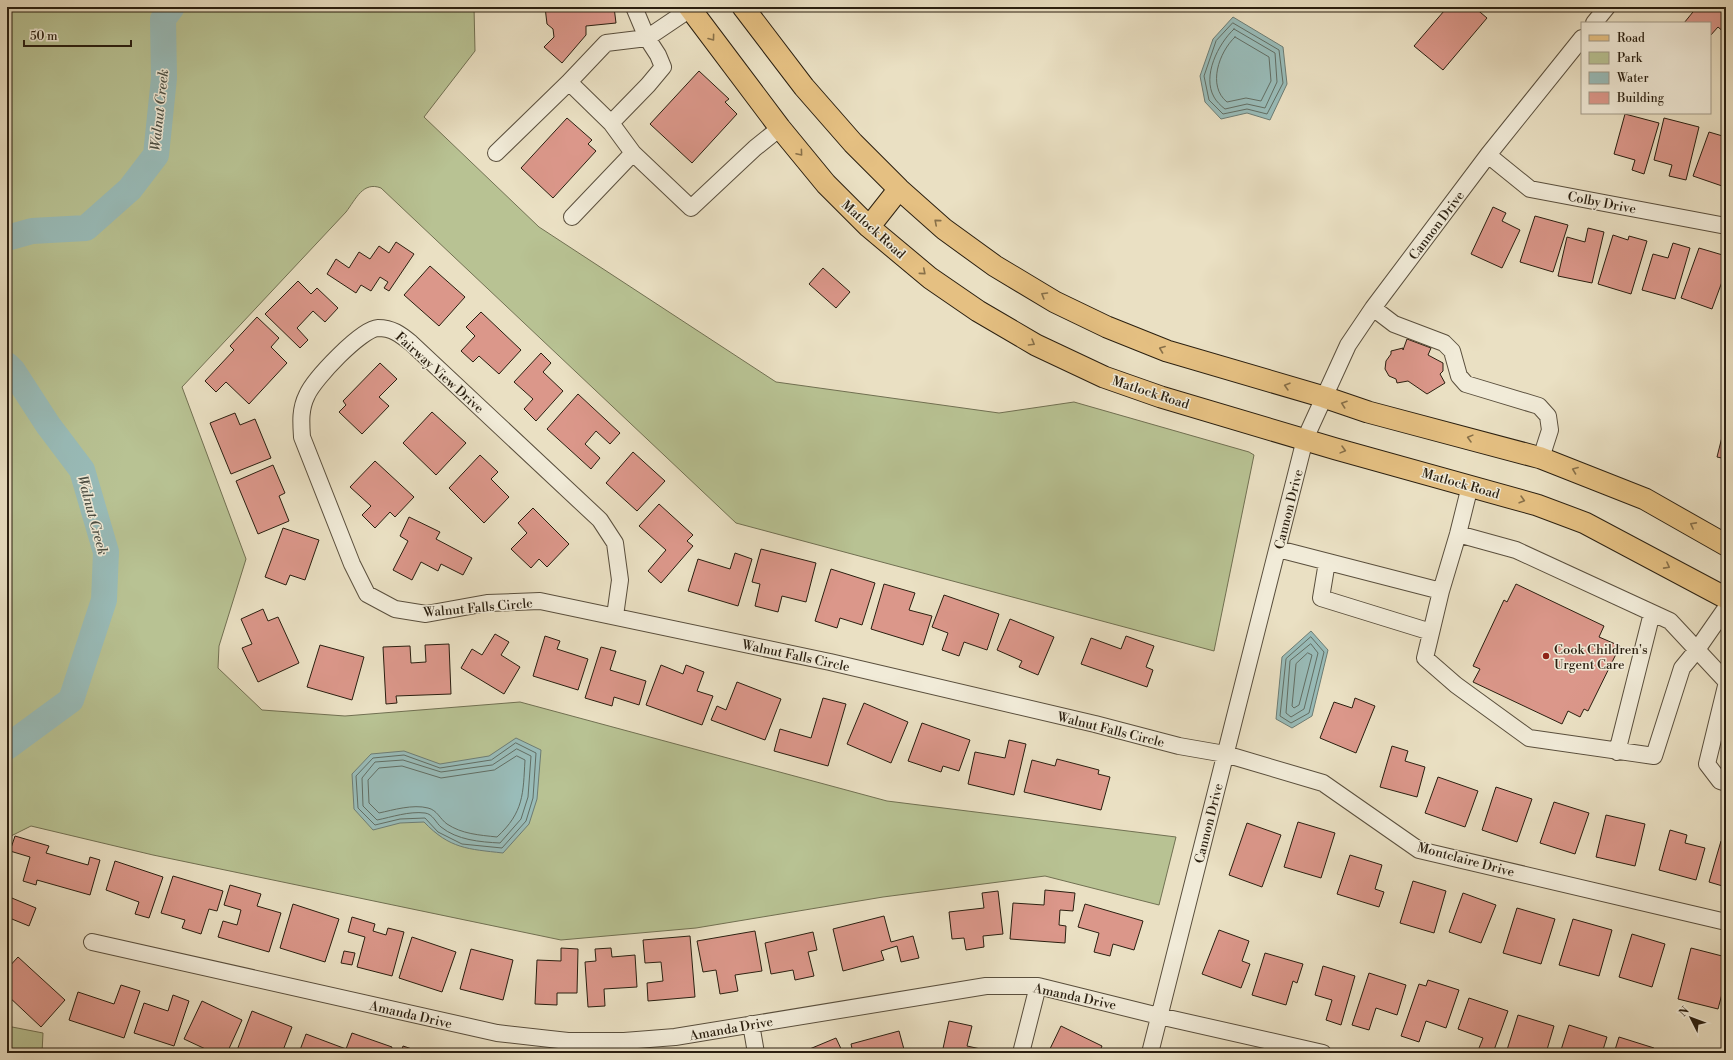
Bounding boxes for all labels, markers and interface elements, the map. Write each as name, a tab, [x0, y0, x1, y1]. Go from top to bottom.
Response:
scale bar	[24, 22, 131, 48]
legend	[1581, 22, 1711, 114]
text: 50 m	[30, 29, 58, 44]
text: Road	[1617, 31, 1645, 46]
one-way arrow	[708, 34, 715, 41]
text: Park	[1617, 51, 1643, 66]
water label: Walnut Creek	[147, 68, 173, 152]
text: Water	[1616, 71, 1649, 86]
text: Building	[1616, 91, 1665, 106]
one-way arrow	[795, 148, 802, 155]
street label: Cannon Drive	[1406, 188, 1468, 263]
street label: Colby Drive	[1566, 189, 1638, 218]
street label: Matlock Road	[838, 197, 909, 263]
one-way arrow	[934, 220, 941, 227]
one-way arrow	[918, 268, 926, 275]
one-way arrow	[1041, 292, 1048, 300]
street label: Fairway View Drive	[392, 329, 487, 417]
one-way arrow	[1028, 338, 1035, 345]
one-way arrow	[1159, 345, 1166, 353]
street label: Matlock Road	[1110, 373, 1192, 413]
one-way arrow	[1283, 382, 1290, 391]
one-way arrow	[1341, 400, 1348, 409]
one-way arrow	[1466, 434, 1473, 443]
one-way arrow	[1339, 445, 1346, 454]
street label: Matlock Road	[1420, 465, 1502, 503]
street label: Cannon Drive	[1271, 467, 1307, 551]
one-way arrow	[1571, 467, 1578, 475]
water label: Walnut Creek	[73, 473, 111, 557]
one-way arrow	[1518, 495, 1525, 504]
one-way arrow	[1689, 522, 1697, 529]
one-way arrow	[1663, 561, 1671, 569]
street label: Walnut Falls Circle	[422, 595, 534, 621]
street label: Walnut Falls Circle	[739, 637, 852, 675]
place label: Cook Children's Urgent Care	[1554, 642, 1648, 673]
marker: Cook Children's Urgent Care	[1541, 651, 1551, 661]
street label: Walnut Falls Circle	[1055, 709, 1166, 751]
street label: Cannon Drive	[1191, 781, 1227, 865]
street label: Montclaire Drive	[1415, 839, 1517, 881]
street label: Amanda Drive	[1031, 980, 1118, 1014]
street label: Amanda Drive	[367, 997, 454, 1032]
north arrow	[1671, 998, 1711, 1038]
text: N	[1676, 1004, 1693, 1020]
street label: Amanda Drive	[687, 1014, 775, 1044]

